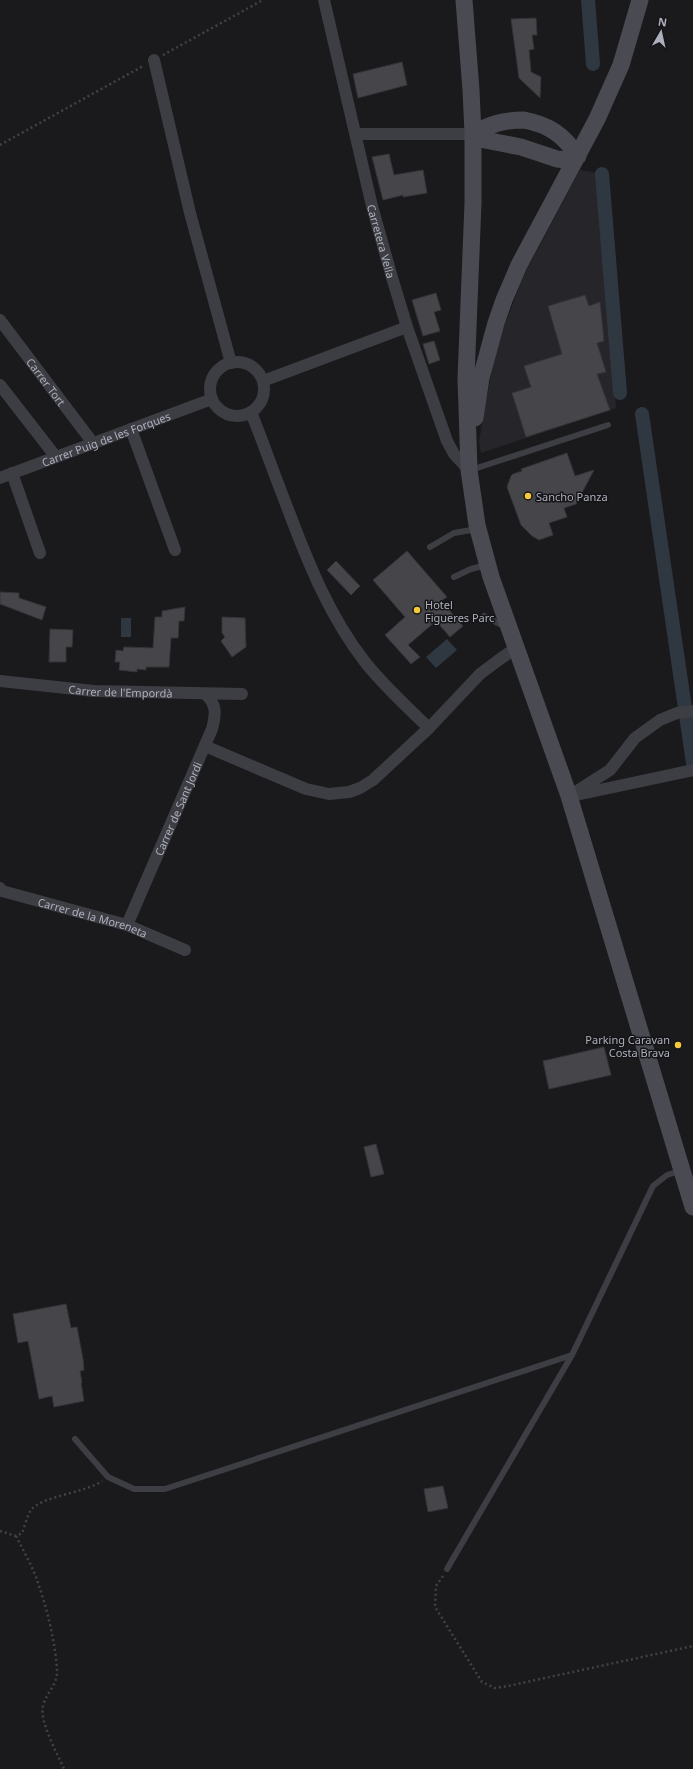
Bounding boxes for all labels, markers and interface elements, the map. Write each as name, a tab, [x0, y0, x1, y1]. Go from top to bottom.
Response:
north arrow	[641, 12, 681, 52]
text: N	[657, 14, 668, 30]
street label: Carretera Vella	[364, 202, 399, 280]
street label: Carrer Tort	[24, 354, 69, 408]
street label: Carrer Puig de les Forques	[39, 408, 172, 469]
place label: Sancho Panza	[536, 489, 608, 504]
marker: Sancho Panza	[523, 491, 533, 501]
place label: Hotel Figueres Parc	[425, 597, 494, 625]
marker: Hotel Figueres Parc	[412, 605, 422, 615]
street label: Carrer de l'Empordà	[68, 681, 173, 700]
street label: Carrer de Sant Jordi	[151, 759, 205, 858]
street label: Carrer de la Moreneta	[36, 894, 150, 940]
place label: Parking Caravan Costa Brava	[585, 1032, 670, 1060]
marker: Parking Caravan Costa Brava	[673, 1040, 683, 1050]

